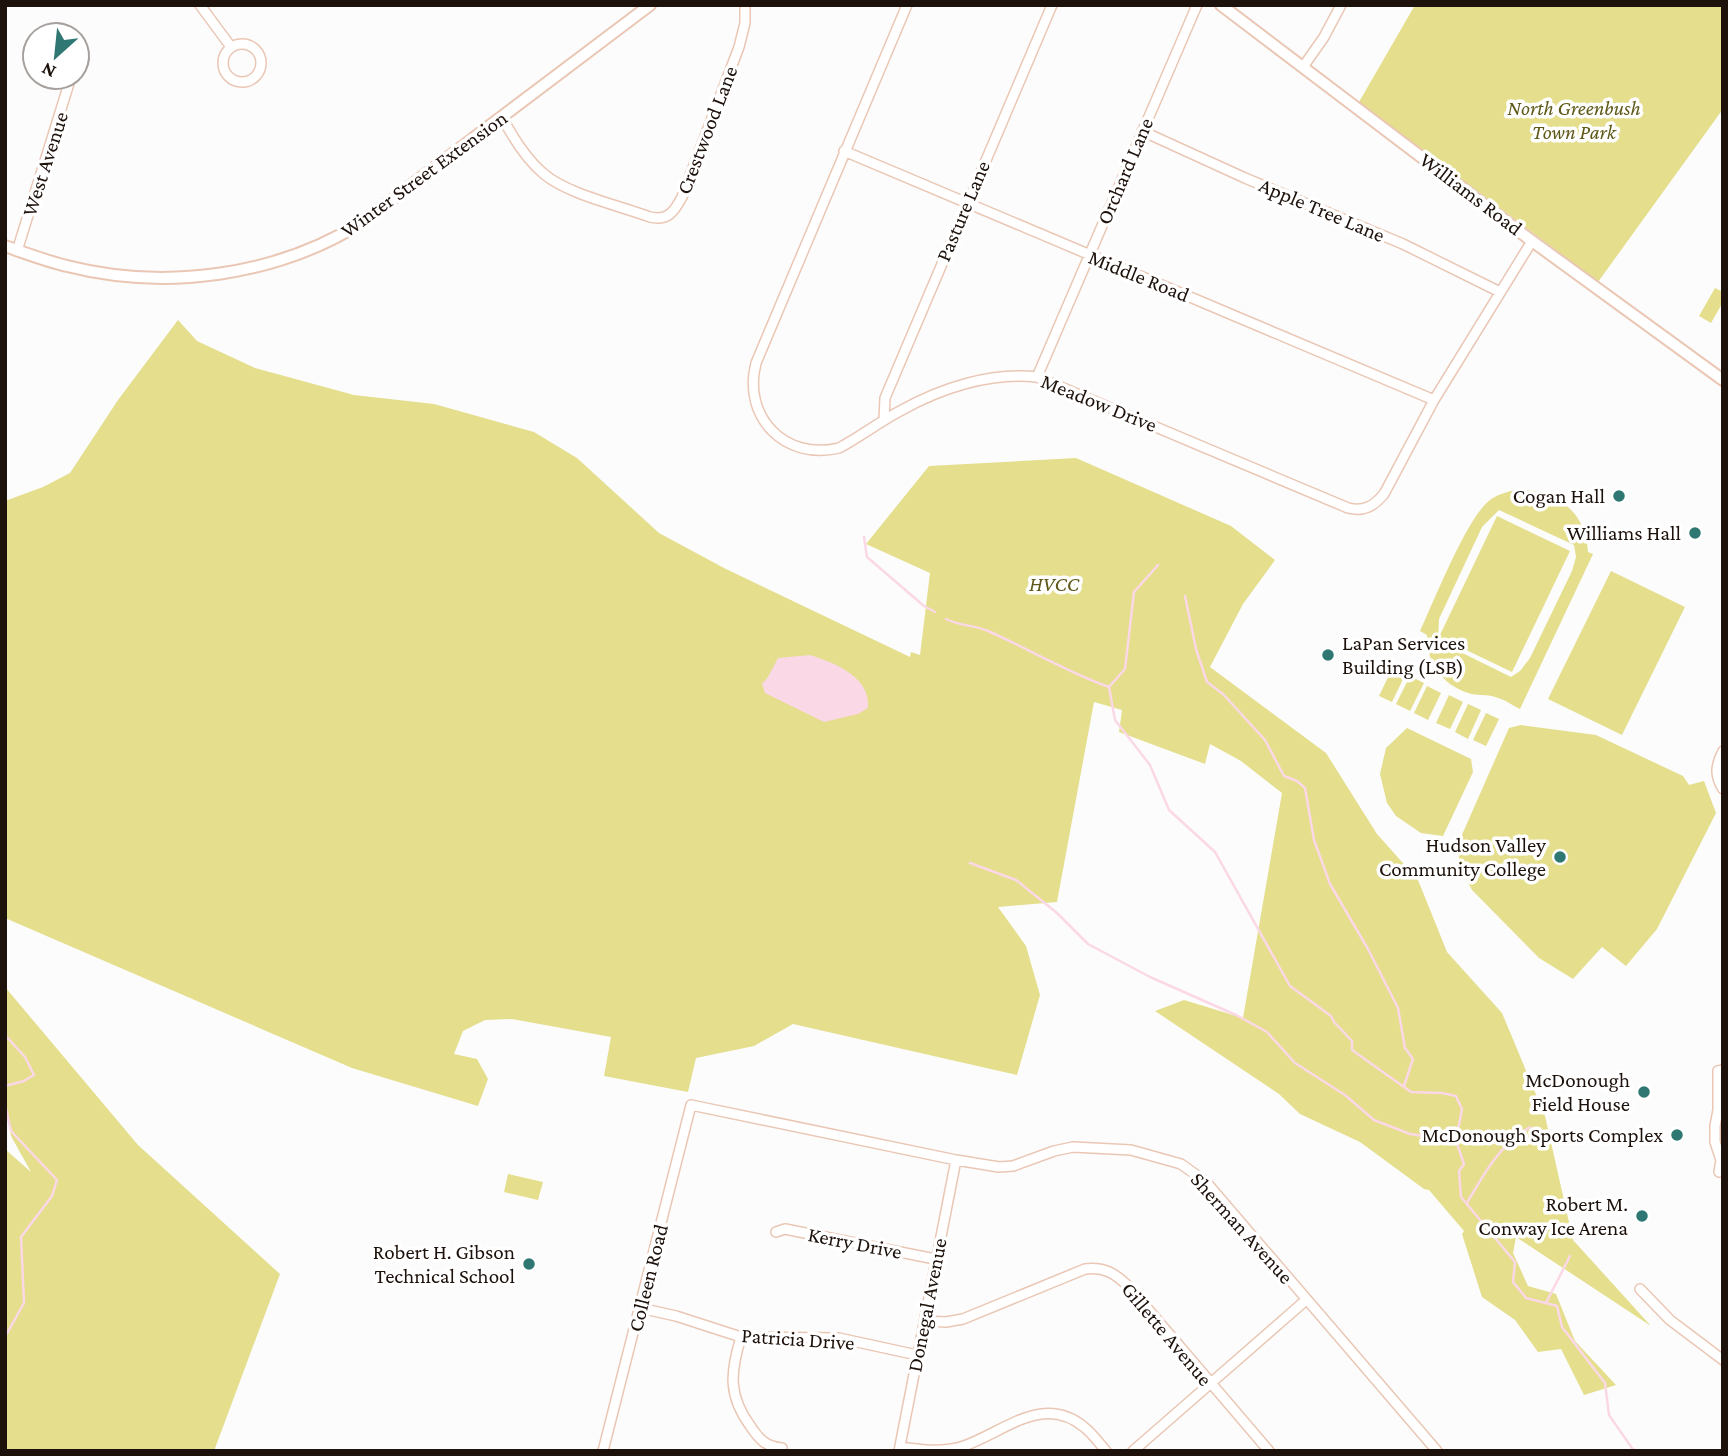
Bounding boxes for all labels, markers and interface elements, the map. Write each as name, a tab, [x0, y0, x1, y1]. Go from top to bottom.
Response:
north arrow	[21, 21, 91, 91]
text: N	[38, 58, 59, 83]
street label: Crestwood Lane	[672, 62, 742, 198]
park label: North Greenbush Town Park	[1507, 96, 1641, 144]
street label: Winter Street Extension	[336, 106, 512, 242]
street label: West Avenue	[17, 109, 73, 219]
street label: Orchard Lane	[1092, 114, 1158, 228]
street label: Williams Road	[1415, 148, 1527, 240]
street label: Pasture Lane	[931, 157, 995, 265]
street label: Apple Tree Lane	[1256, 173, 1388, 247]
street label: Middle Road	[1085, 245, 1193, 307]
street label: Meadow Drive	[1038, 369, 1160, 437]
place label: Cogan Hall	[1513, 484, 1605, 508]
marker: Cogan Hall	[1611, 488, 1627, 504]
place label: Williams Hall	[1567, 521, 1681, 545]
marker: Williams Hall	[1687, 525, 1703, 541]
park label: HVCC	[1029, 572, 1080, 596]
place label: LaPan Services Building (LSB)	[1342, 631, 1465, 679]
marker: LaPan Services Building (LSB)	[1320, 647, 1336, 663]
place label: Hudson Valley Community College	[1379, 833, 1546, 881]
marker: Hudson Valley Community College	[1552, 849, 1568, 865]
place label: McDonough Field House	[1525, 1068, 1630, 1116]
marker: McDonough Field House	[1636, 1084, 1652, 1100]
place label: McDonough Sports Complex	[1422, 1123, 1663, 1147]
marker: McDonough Sports Complex	[1669, 1127, 1685, 1143]
street label: Sherman Avenue	[1186, 1167, 1298, 1289]
place label: Robert M. Conway Ice Arena	[1478, 1192, 1628, 1240]
marker: Robert M. Conway Ice Arena	[1634, 1208, 1650, 1224]
street label: Colleen Road	[623, 1222, 673, 1334]
street label: Kerry Drive	[806, 1222, 904, 1264]
street label: Donegal Avenue	[902, 1236, 952, 1374]
place label: Robert H. Gibson Technical School	[373, 1240, 515, 1288]
marker: Robert H. Gibson Technical School	[521, 1256, 537, 1272]
street label: Gillette Avenue	[1117, 1277, 1217, 1391]
street label: Patricia Drive	[741, 1323, 855, 1355]

